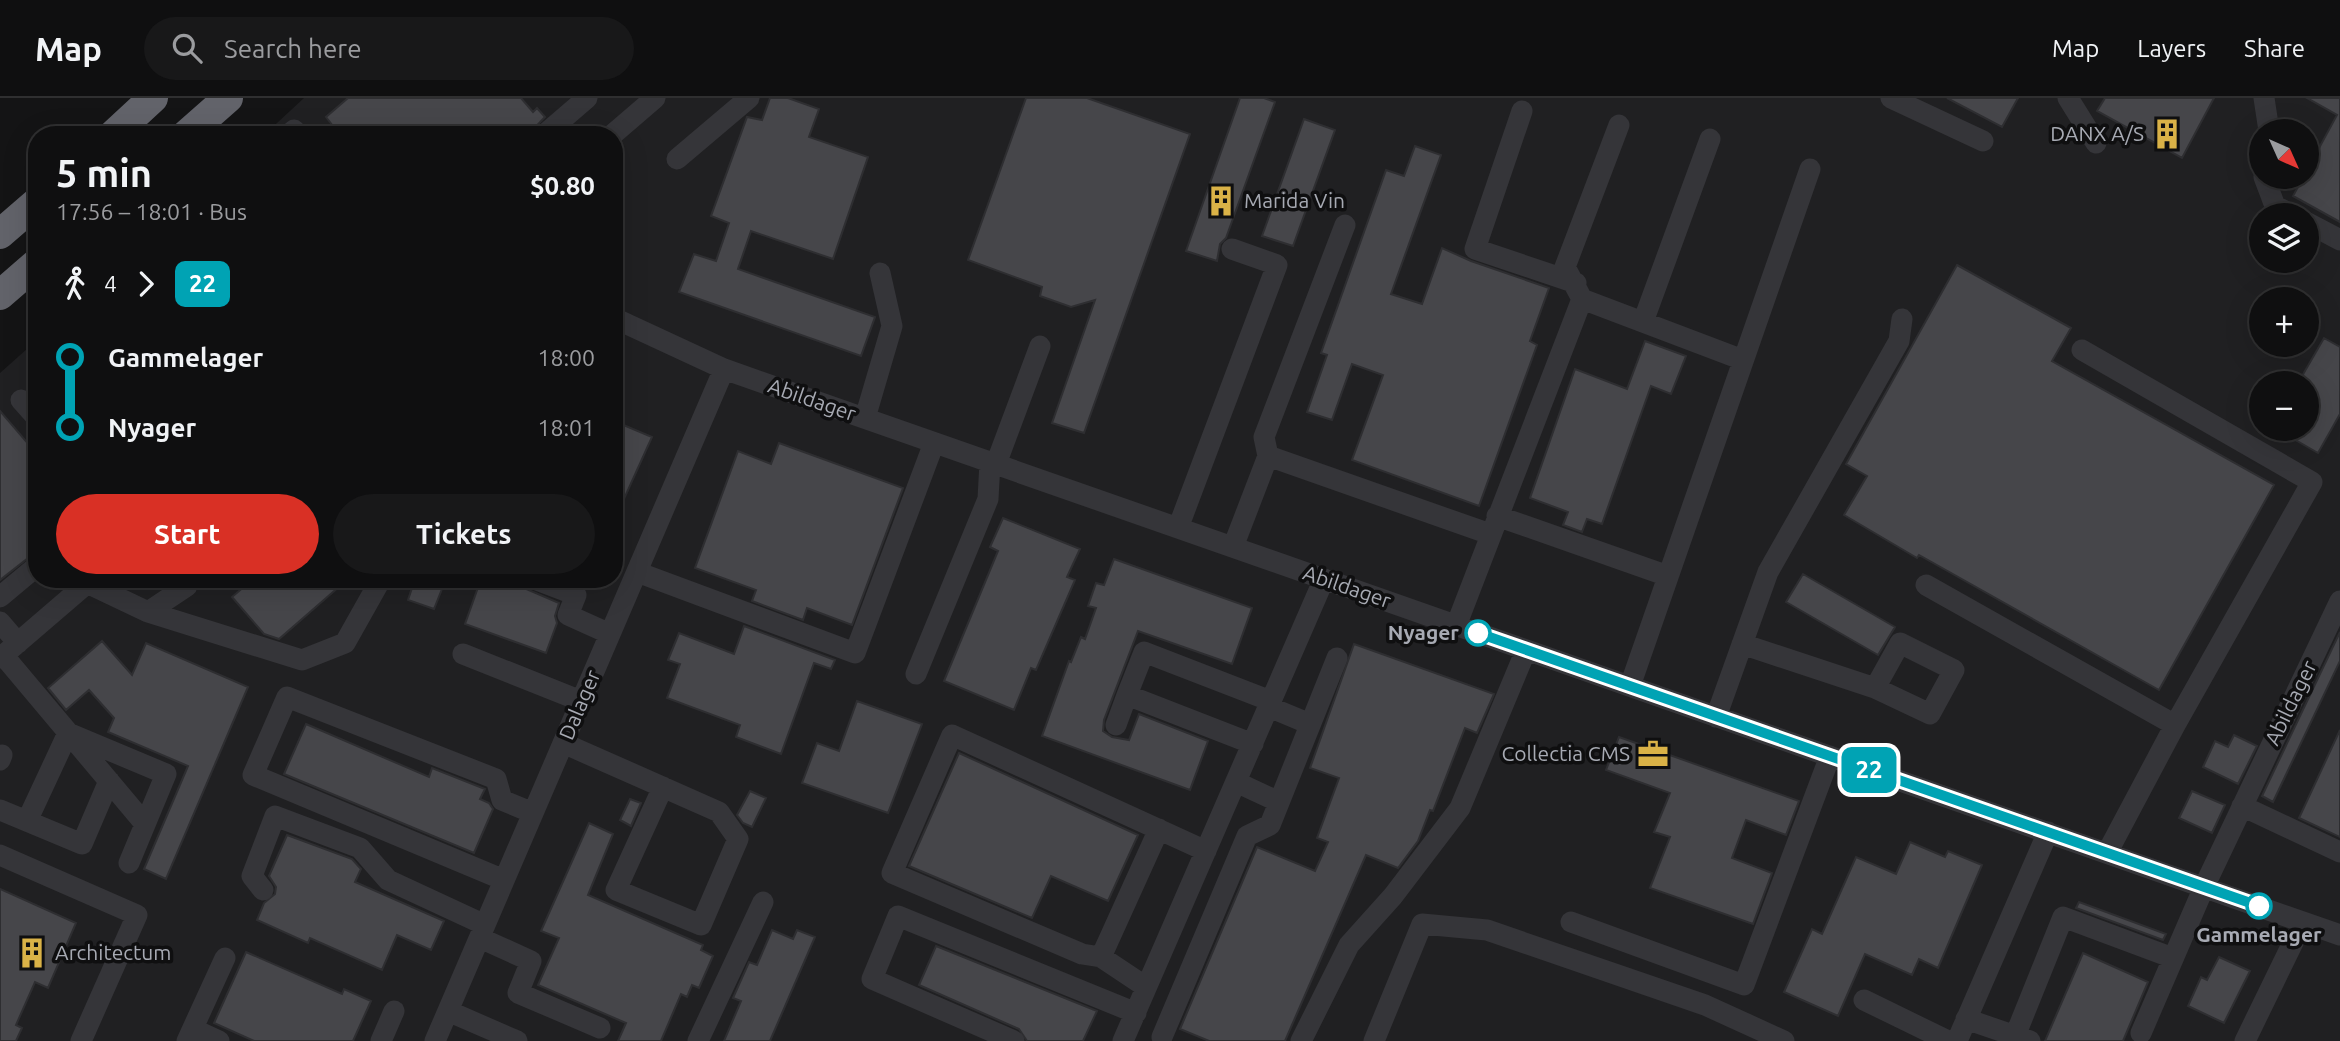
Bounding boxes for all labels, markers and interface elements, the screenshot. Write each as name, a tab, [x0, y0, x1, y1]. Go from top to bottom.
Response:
search box	[144, 17, 634, 80]
icon: search	[168, 29, 206, 67]
text: Map	[35, 30, 102, 67]
text: Search here	[224, 34, 362, 63]
text: Map	[2052, 35, 2099, 62]
text: Layers	[2137, 35, 2206, 62]
text: Share	[2244, 35, 2305, 62]
building icon: DANX A/S	[2150, 117, 2184, 151]
north arrow	[2249, 119, 2319, 189]
map controls	[2249, 119, 2319, 441]
place label: DANX A/S	[2050, 121, 2144, 145]
text: 5 min	[56, 152, 152, 194]
text: $0.80	[530, 171, 595, 200]
building icon: Marida Vin	[1204, 184, 1238, 218]
place label: Marida Vin	[1244, 188, 1345, 212]
text: 17:56 – 18:01 · Bus	[56, 199, 247, 224]
button: layers	[2249, 203, 2319, 273]
icon: walk	[56, 265, 94, 303]
icon: forward	[127, 265, 165, 303]
text: 22	[189, 270, 216, 297]
text: 4	[104, 271, 117, 296]
button: +	[2249, 287, 2319, 357]
text: Gammelager	[108, 343, 263, 372]
text: 18:00	[537, 345, 595, 370]
button: −	[2249, 371, 2319, 441]
street label: Abildager	[765, 373, 859, 425]
text: Nyager	[108, 413, 196, 442]
text: 18:01	[537, 415, 595, 440]
button: Start	[56, 494, 319, 574]
button: Tickets	[333, 494, 595, 574]
street label: Abildager	[1300, 560, 1394, 612]
place label: Nyager	[1388, 620, 1459, 644]
marker: Nyager	[1465, 620, 1491, 646]
street label: Abildager	[2259, 656, 2321, 749]
street label: Dalager	[554, 666, 605, 743]
office icon: Collectia CMS	[1636, 737, 1670, 771]
place label: Collectia CMS	[1501, 741, 1630, 765]
line badge: 22	[1838, 747, 1900, 793]
text: 22	[1855, 756, 1883, 783]
marker: Gammelager	[2246, 893, 2272, 919]
place label: Gammelager	[2196, 922, 2322, 946]
building icon: Architectum	[15, 936, 49, 970]
place label: Architectum	[55, 940, 171, 964]

